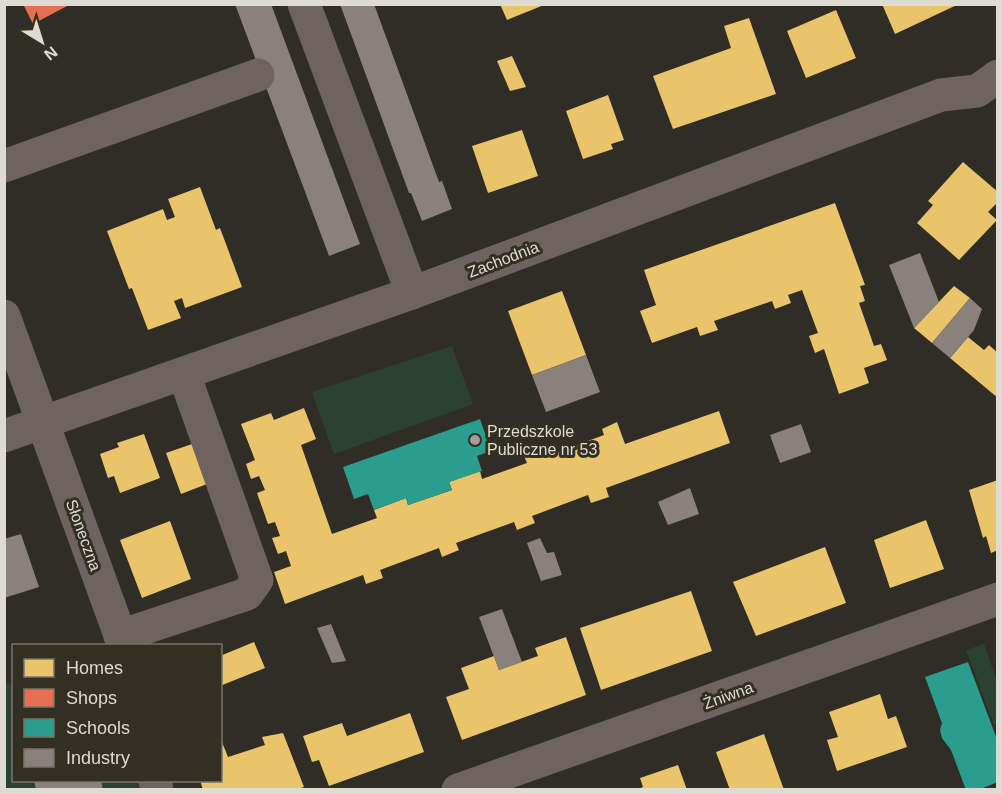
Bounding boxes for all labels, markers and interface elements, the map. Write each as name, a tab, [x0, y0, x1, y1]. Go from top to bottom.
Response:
north arrow	[12, 12, 72, 72]
text: N	[41, 43, 61, 64]
street label: Zachodnia	[465, 238, 541, 281]
place label: Przedszkole Publiczne nr 53	[487, 423, 597, 458]
marker: Przedszkole Publiczne nr 53	[468, 433, 482, 447]
street label: Słoneczna	[63, 497, 104, 573]
legend	[12, 644, 222, 782]
text: Homes	[66, 658, 123, 678]
street label: Żniwna	[701, 678, 755, 712]
text: Shops	[66, 688, 117, 708]
text: Schools	[66, 718, 130, 738]
text: Industry	[66, 748, 130, 768]

